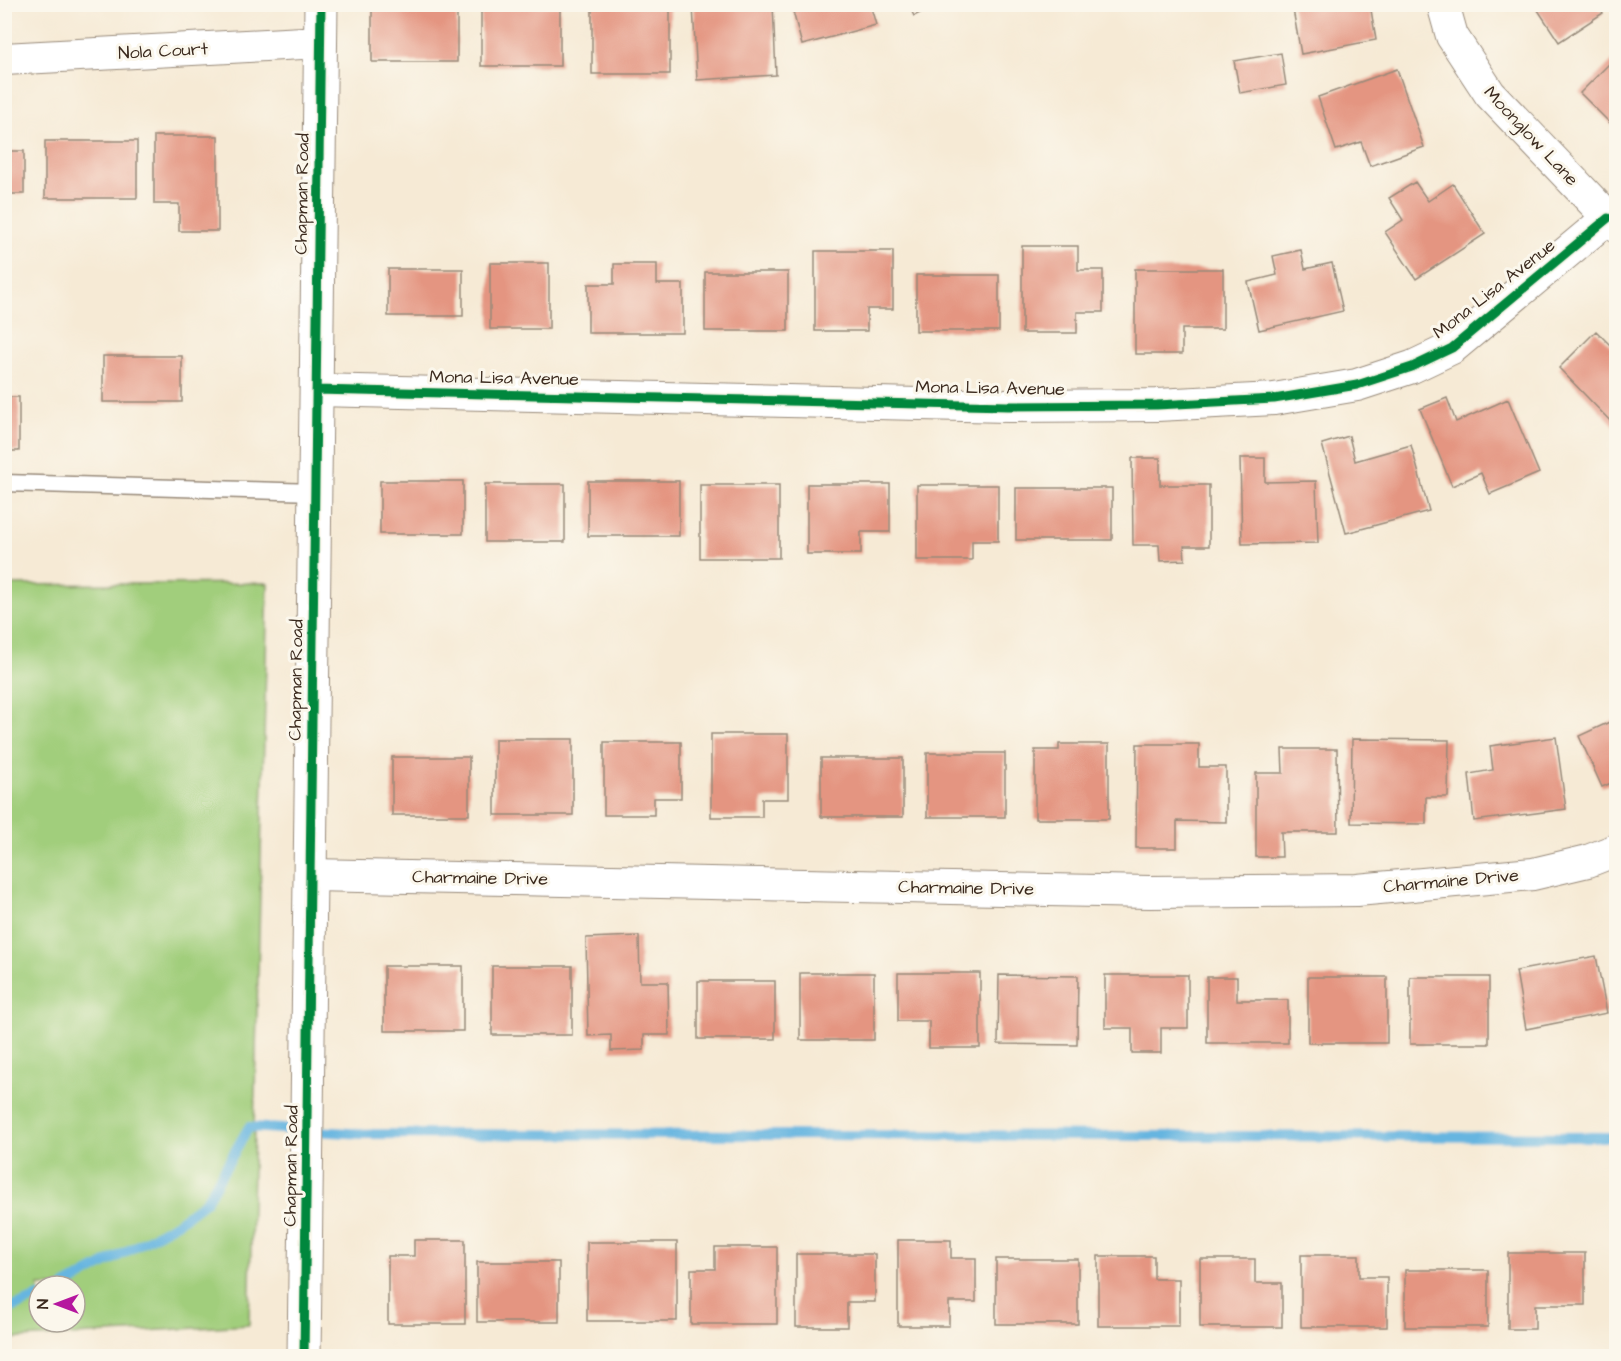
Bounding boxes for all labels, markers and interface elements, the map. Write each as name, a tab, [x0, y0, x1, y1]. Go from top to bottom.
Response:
street label: Nola Court	[117, 36, 209, 66]
street label: Moonglow Lane	[1477, 80, 1584, 192]
street label: Chapman Road	[288, 133, 316, 255]
street label: Mona Lisa Avenue	[1427, 233, 1561, 345]
street label: Mona Lisa Avenue	[429, 364, 579, 392]
street label: Mona Lisa Avenue	[915, 374, 1065, 402]
street label: Chapman Road	[282, 619, 310, 741]
street label: Charmaine Drive	[1382, 863, 1520, 899]
street label: Charmaine Drive	[412, 864, 548, 892]
street label: Charmaine Drive	[898, 874, 1034, 902]
street label: Chapman Road	[277, 1105, 305, 1227]
north arrow	[27, 1274, 87, 1334]
text: N	[32, 1299, 54, 1309]

